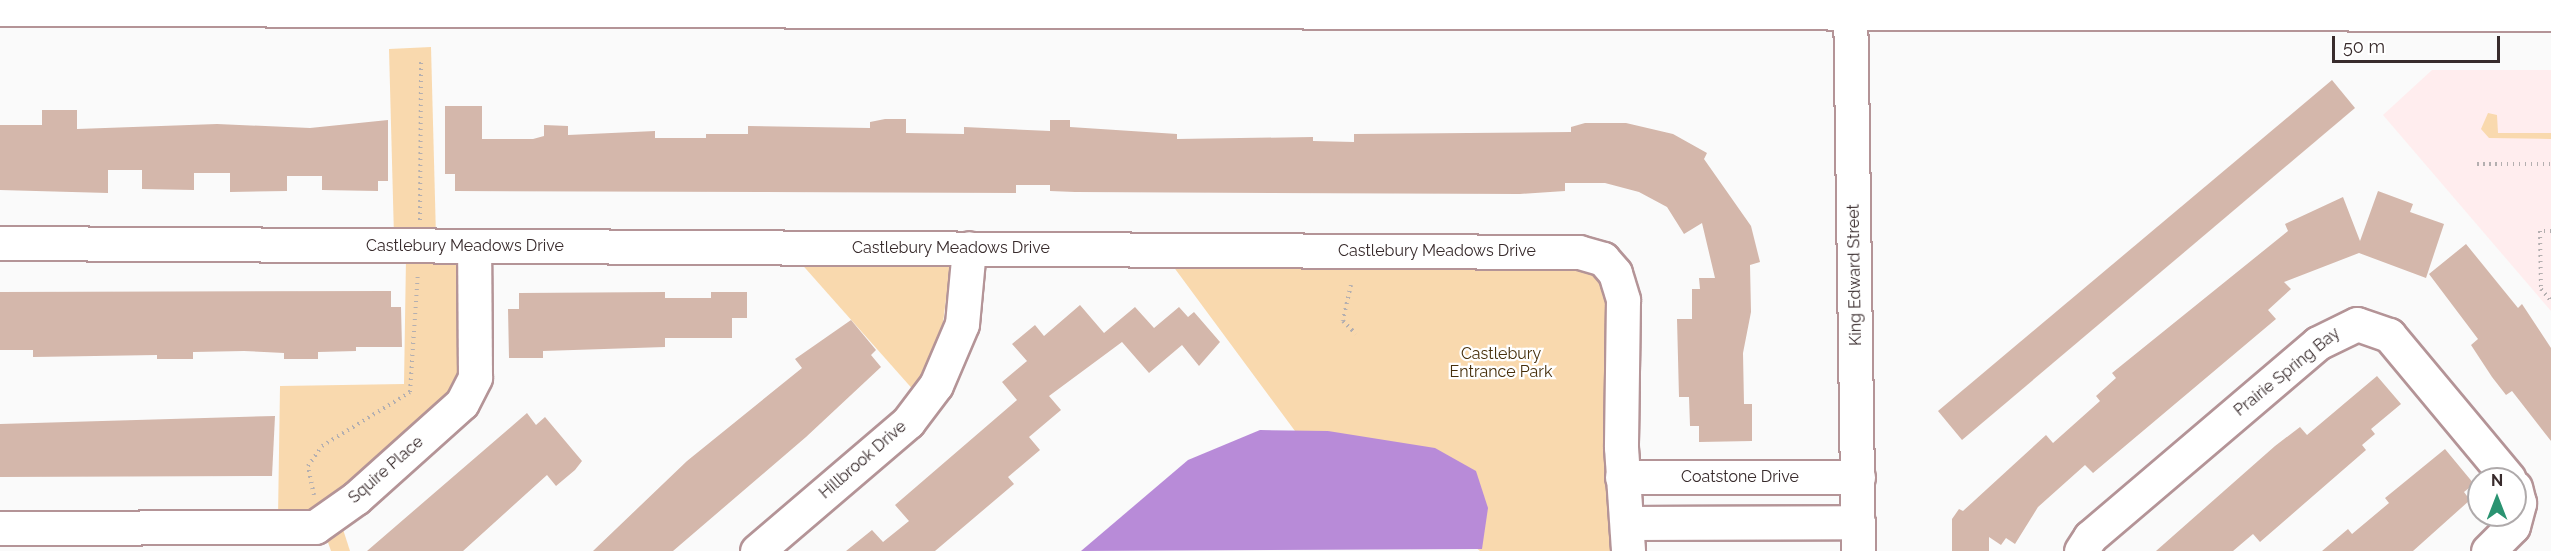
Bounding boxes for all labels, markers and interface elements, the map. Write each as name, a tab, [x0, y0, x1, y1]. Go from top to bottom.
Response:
scale bar	[2335, 24, 2503, 62]
text: 50 m	[2343, 36, 2385, 57]
street label: King Edward Street	[1844, 204, 1866, 346]
street label: Castlebury Meadows Drive	[366, 236, 564, 256]
street label: Castlebury Meadows Drive	[852, 238, 1050, 258]
street label: Castlebury Meadows Drive	[1338, 241, 1536, 261]
street label: Prairie Spring Bay	[2230, 324, 2344, 420]
park label: Castlebury Entrance Park	[1450, 344, 1552, 382]
street label: Hillbrook Drive	[816, 417, 910, 503]
street label: Squire Place	[345, 432, 427, 508]
street label: Coatstone Drive	[1681, 467, 1799, 487]
north arrow	[2467, 467, 2527, 527]
text: N	[2491, 471, 2503, 490]

